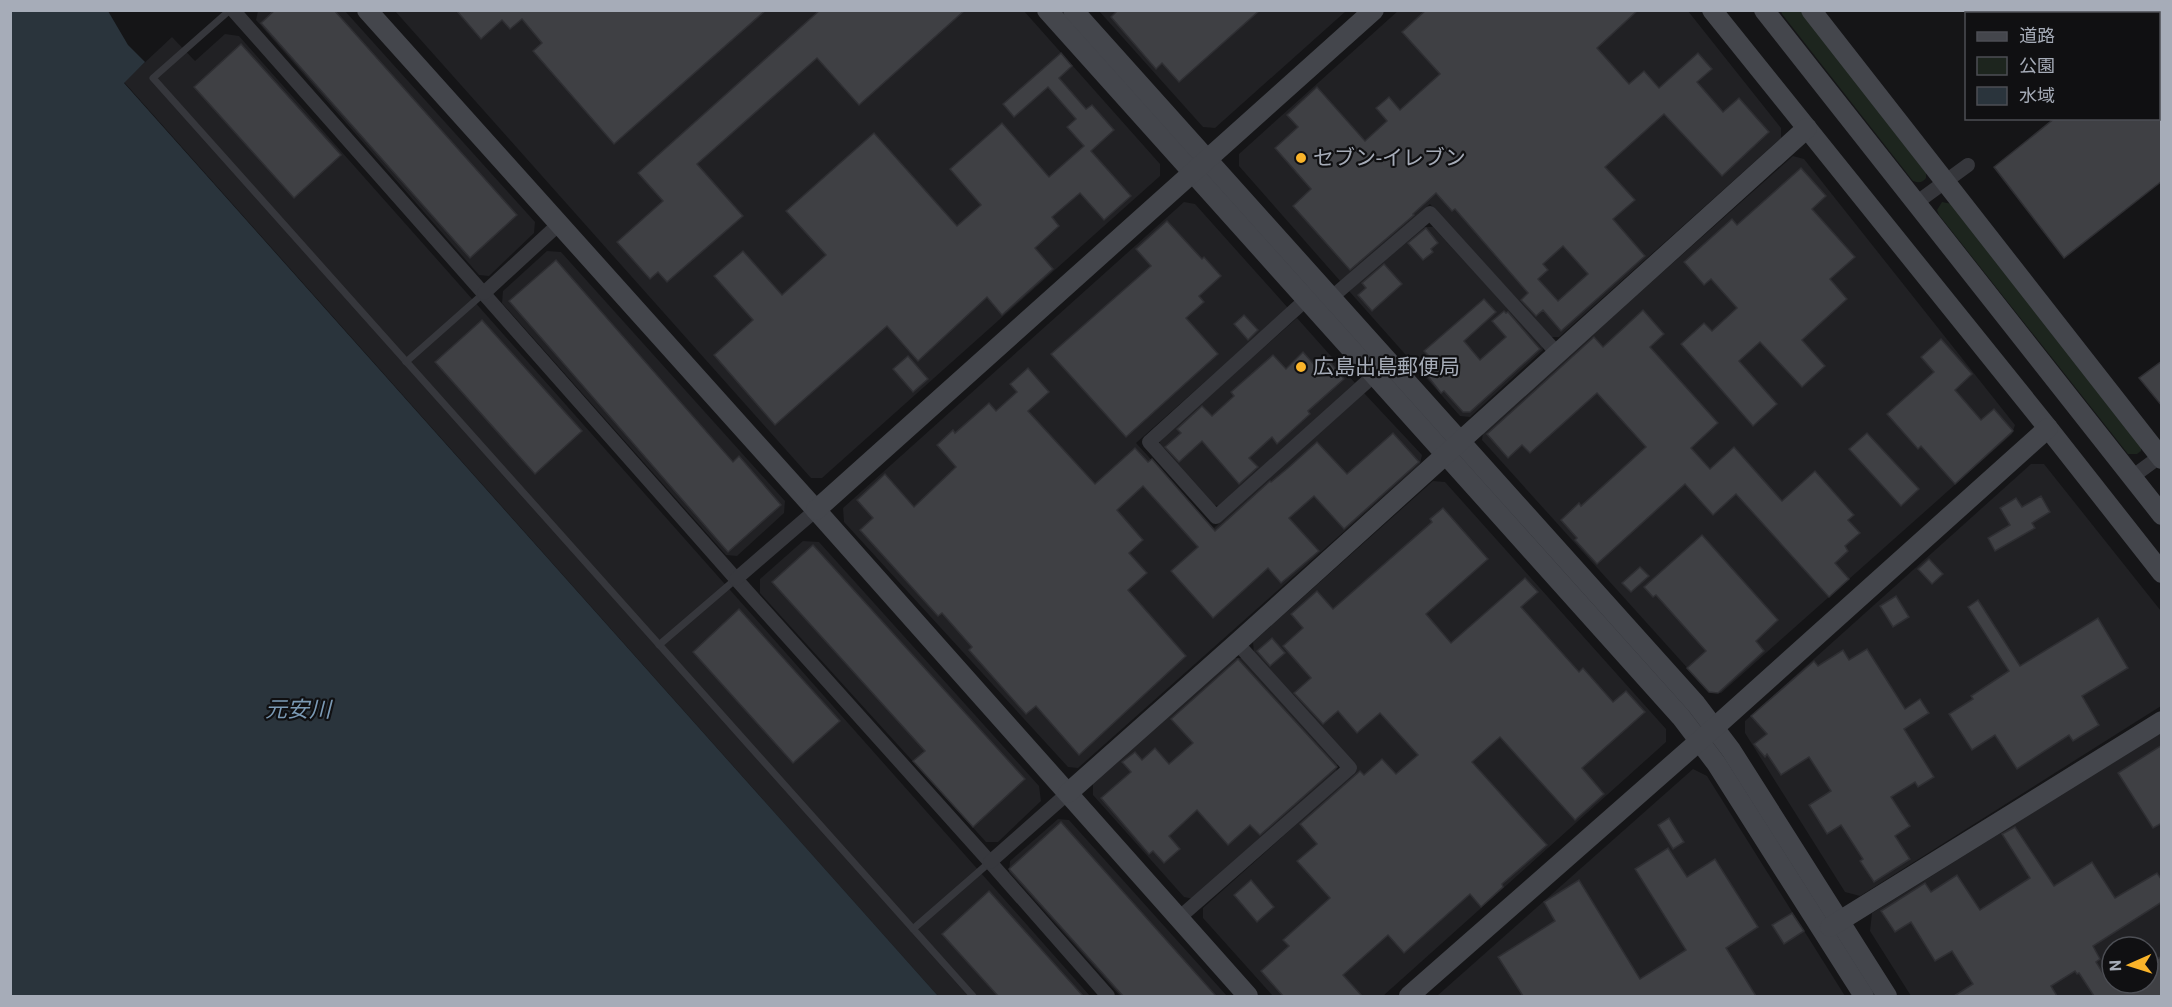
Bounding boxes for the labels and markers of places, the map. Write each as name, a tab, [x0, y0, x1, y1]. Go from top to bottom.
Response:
place label: セブン-イレブン	[1313, 146, 1466, 170]
marker: セブン-イレブン	[1294, 151, 1308, 165]
place label: 広島出島郵便局	[1313, 355, 1460, 379]
marker: 広島出島郵便局	[1294, 360, 1308, 374]

